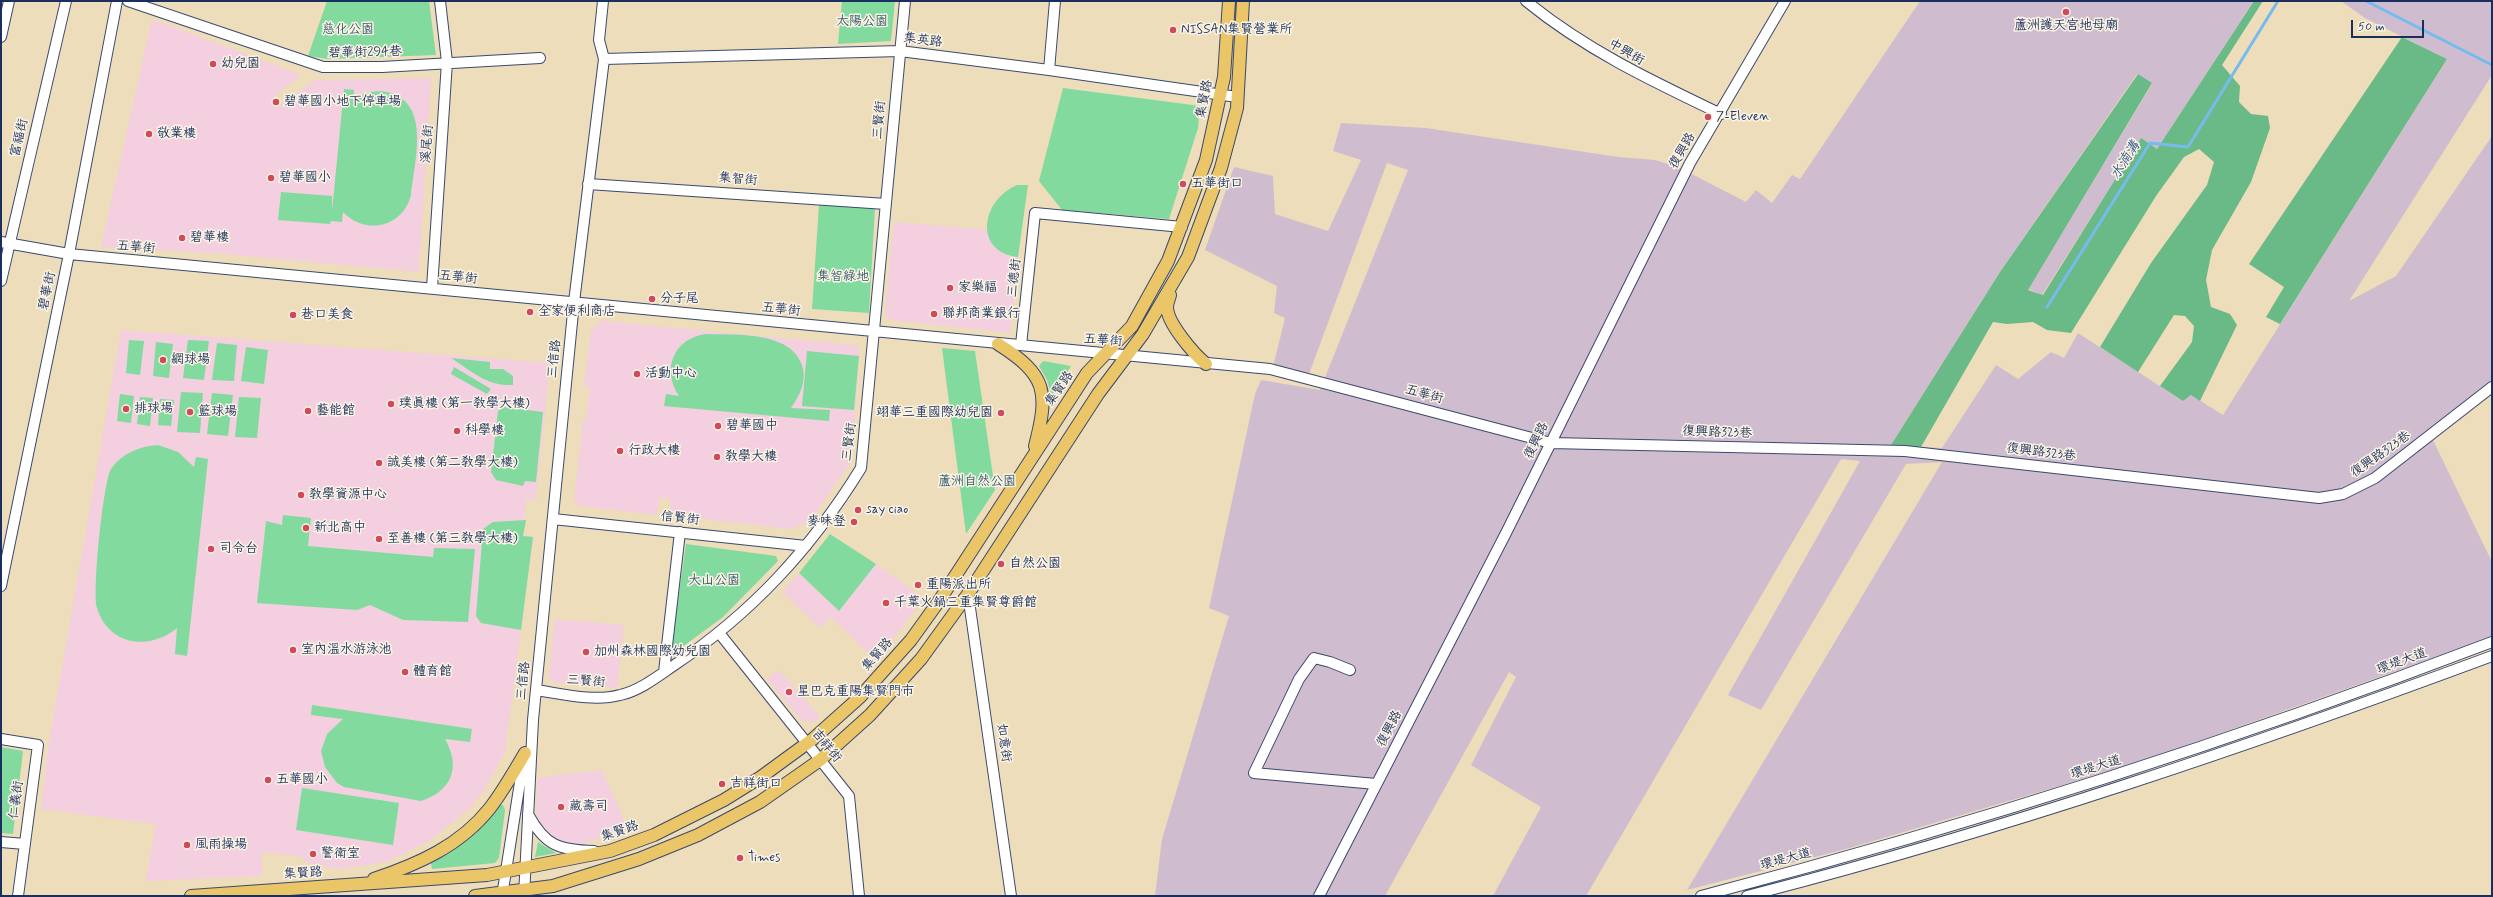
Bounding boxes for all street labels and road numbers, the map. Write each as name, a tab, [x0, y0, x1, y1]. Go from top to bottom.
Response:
street label: 集英路	[903, 31, 943, 51]
street label: 中興街	[1605, 36, 1647, 70]
street label: 碧華街294巷	[328, 45, 402, 61]
street label: 集賢路	[1194, 78, 1216, 120]
street label: 三賢街	[871, 100, 889, 140]
street label: 富福街	[8, 117, 32, 159]
street label: 溪尾街	[419, 124, 437, 164]
street label: 復興路	[1666, 130, 1700, 172]
street label: 集智街	[718, 171, 758, 189]
street label: 五華街	[116, 239, 156, 257]
street label: 三德街	[1005, 258, 1025, 298]
street label: 五華街	[438, 268, 478, 288]
street label: 碧華街	[36, 270, 60, 312]
street label: 五華街	[761, 300, 801, 320]
street label: 五華街	[1083, 332, 1123, 350]
street label: 三信路	[545, 339, 565, 379]
street label: 集賢路	[1043, 368, 1077, 410]
street label: 五華街	[1403, 382, 1445, 408]
street label: 復興路	[1521, 420, 1553, 462]
street label: 三賢街	[840, 422, 860, 462]
street label: 復興路323巷	[1682, 424, 1752, 442]
street label: 復興路323巷	[2348, 429, 2414, 481]
street label: 復興路323巷	[2005, 441, 2077, 465]
street label: 信賢街	[660, 509, 700, 529]
street label: 集賢路	[859, 635, 897, 675]
street label: 環堤大道	[2375, 646, 2429, 678]
street label: 三信路	[514, 661, 534, 701]
street label: 三賢街	[566, 673, 606, 691]
street label: 復興路	[1374, 708, 1406, 750]
street label: 如意街	[993, 723, 1013, 763]
street label: 吉祥街	[808, 726, 844, 766]
street label: 環堤大道	[2069, 753, 2123, 783]
street label: 仁義街	[7, 780, 27, 820]
street label: 集賢路	[599, 818, 641, 846]
street label: 環堤大道	[1759, 846, 1813, 874]
street label: 集賢路	[283, 865, 323, 883]

